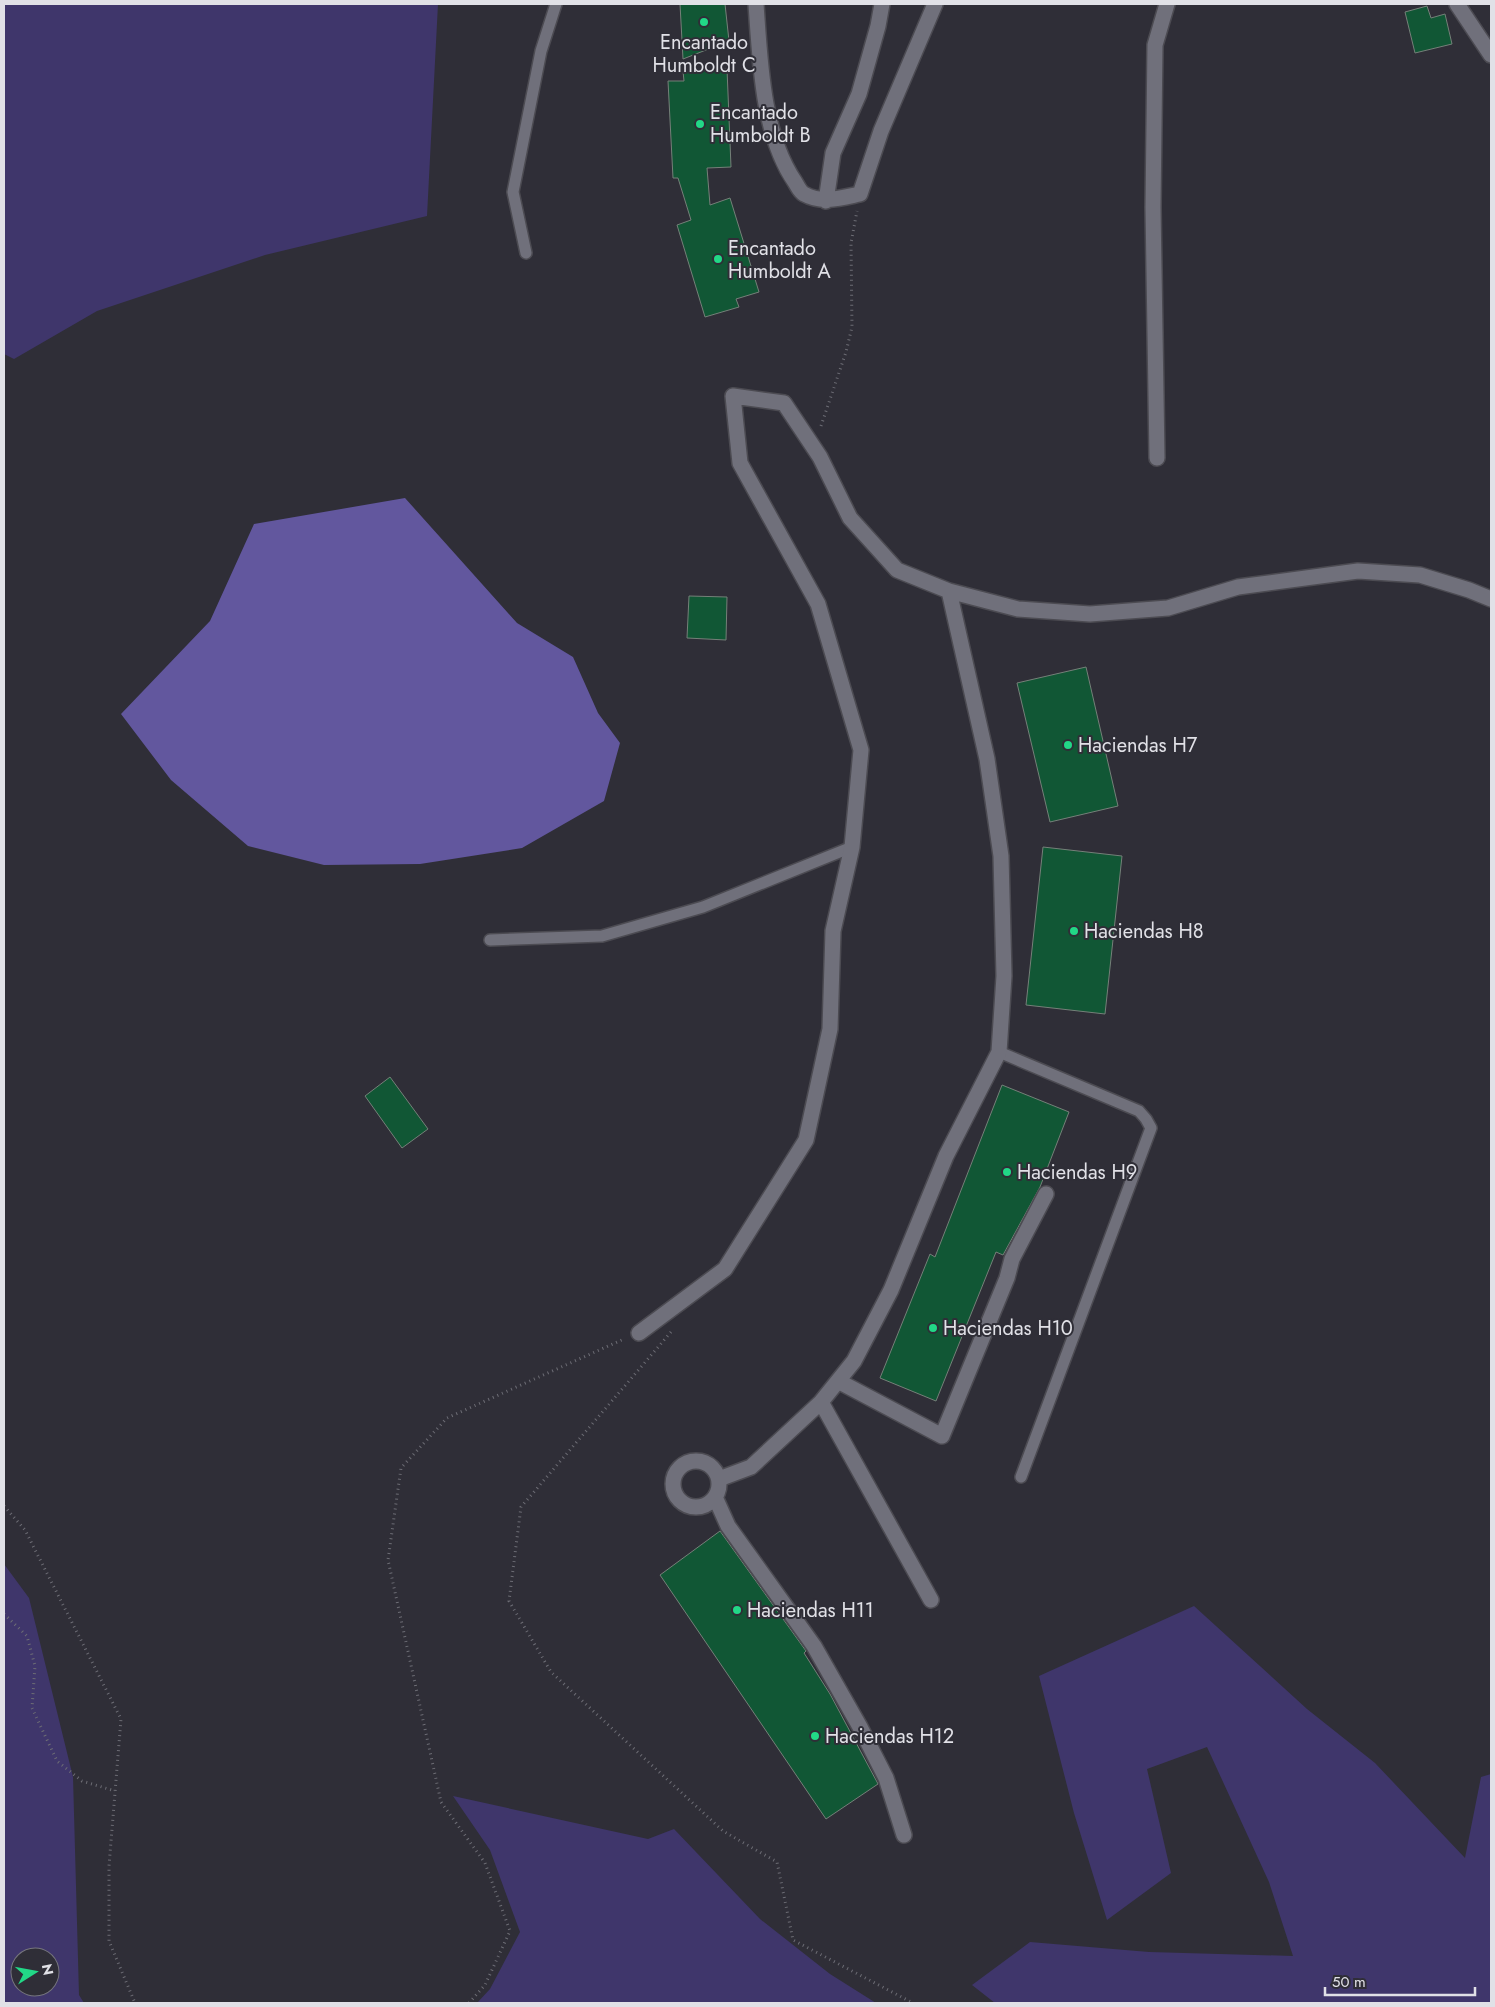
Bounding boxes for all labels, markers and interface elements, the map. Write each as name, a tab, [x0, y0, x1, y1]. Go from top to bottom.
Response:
marker: Encantado Humboldt C	[698, 16, 710, 28]
place label: Encantado Humboldt C	[652, 28, 756, 80]
place label: Encantado Humboldt B	[710, 98, 811, 150]
marker: Encantado Humboldt B	[694, 118, 706, 130]
place label: Encantado Humboldt A	[728, 234, 832, 286]
marker: Encantado Humboldt A	[712, 253, 724, 265]
place label: Haciendas H7	[1078, 731, 1198, 760]
marker: Haciendas H7	[1062, 739, 1074, 751]
place label: Haciendas H8	[1084, 917, 1204, 946]
marker: Haciendas H8	[1068, 925, 1080, 937]
place label: Haciendas H9	[1017, 1158, 1137, 1187]
marker: Haciendas H9	[1001, 1166, 1013, 1178]
place label: Haciendas H10	[943, 1314, 1073, 1343]
marker: Haciendas H10	[927, 1322, 939, 1334]
place label: Haciendas H11	[747, 1596, 874, 1625]
marker: Haciendas H11	[731, 1604, 743, 1616]
place label: Haciendas H12	[825, 1722, 954, 1751]
marker: Haciendas H12	[809, 1730, 821, 1742]
north arrow	[10, 1947, 60, 1997]
text: N	[37, 1962, 59, 1977]
scale bar	[1325, 1964, 1475, 1996]
text: 50 m	[1332, 1971, 1366, 1993]

